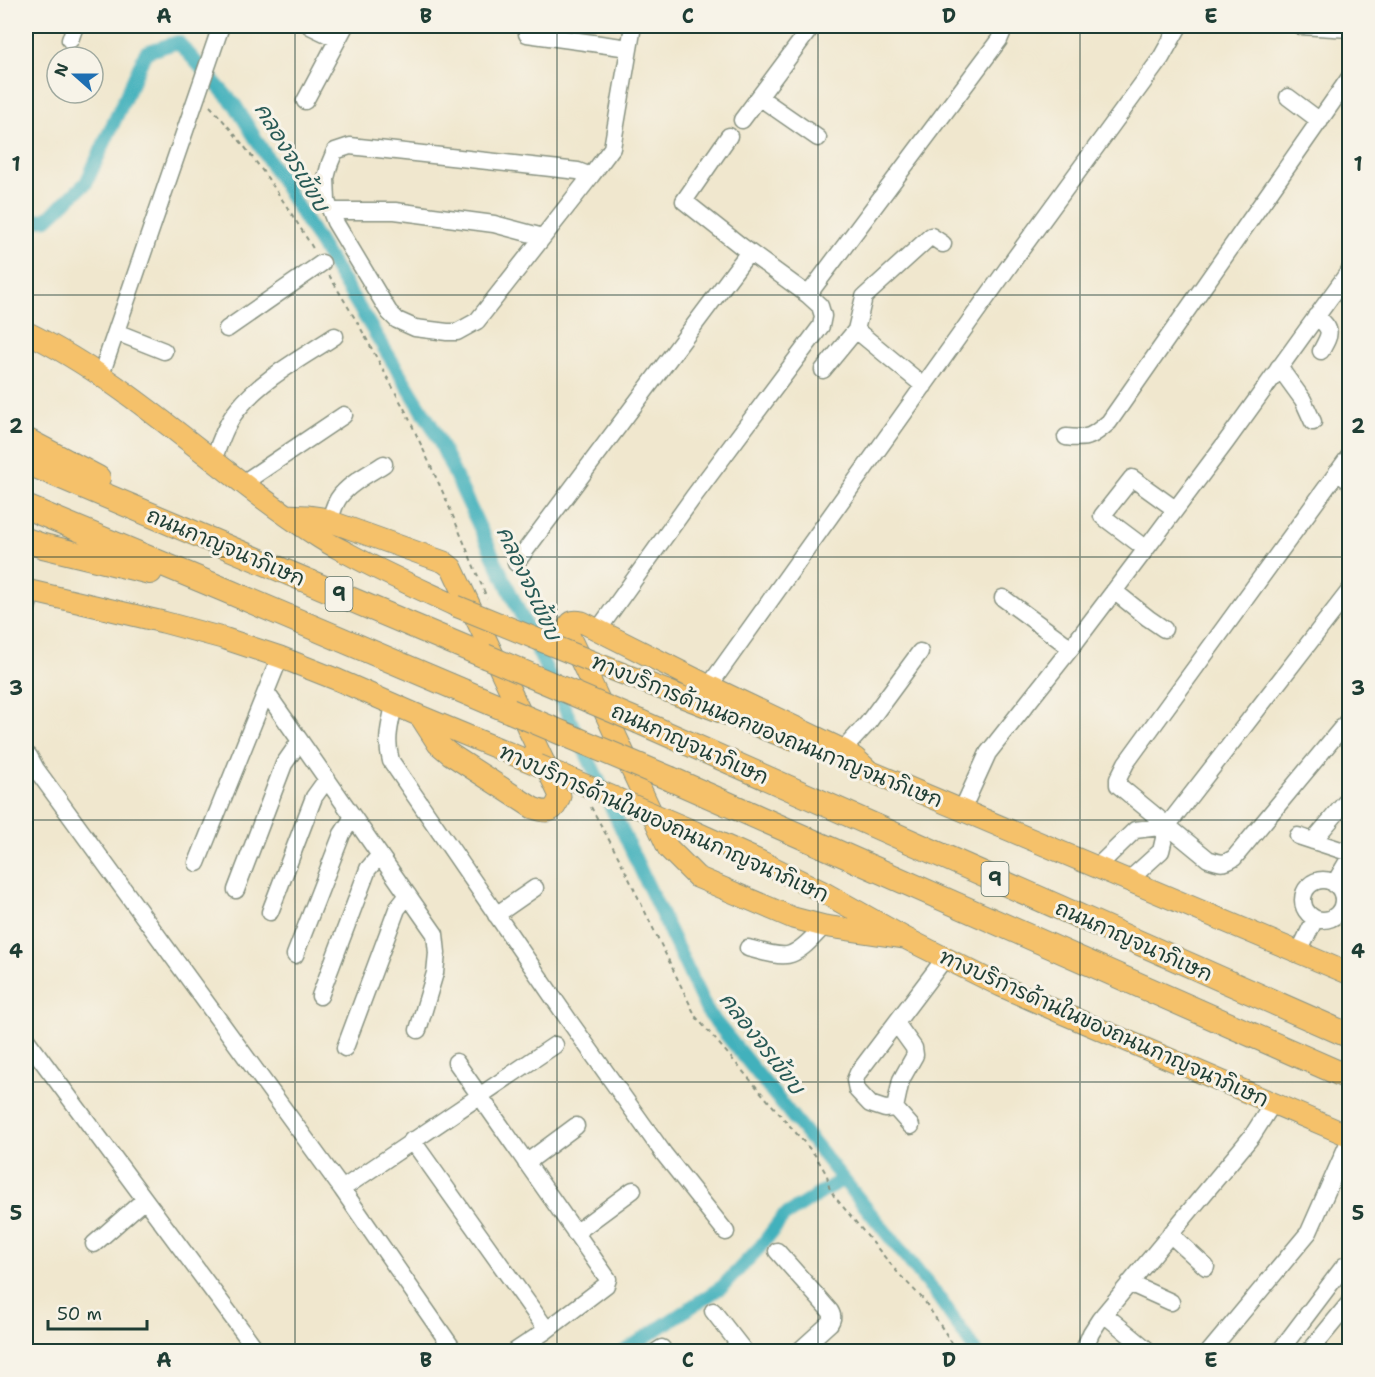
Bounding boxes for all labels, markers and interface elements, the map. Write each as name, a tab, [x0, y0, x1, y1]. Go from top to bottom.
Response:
text: A	[156, 3, 172, 29]
text: B	[420, 3, 432, 29]
text: C	[682, 3, 694, 29]
text: D	[942, 3, 956, 29]
text: E	[1204, 3, 1218, 29]
north arrow	[45, 45, 105, 105]
text: N	[49, 60, 74, 79]
water label: คลองจรเข้ขบ	[248, 97, 337, 219]
text: 1	[11, 151, 21, 177]
text: 1	[1353, 151, 1363, 177]
text: 2	[9, 413, 23, 439]
text: 2	[1351, 413, 1365, 439]
street label: ถนนกาญจนาภิเษก	[143, 501, 309, 593]
water label: คลองจรเข้ขบ	[490, 521, 569, 647]
road number: 9	[326, 577, 352, 611]
street label: ทางบริการด้านนอกของถนนกาญจนาภิเษก	[588, 649, 946, 813]
text: 3	[9, 675, 23, 701]
text: 3	[1351, 675, 1365, 701]
street label: ถนนกาญจนาภิเษก	[608, 698, 772, 790]
street label: ทางบริการด้านในของถนนกาญจนาภิเษก	[495, 737, 833, 909]
road number: 9	[982, 862, 1008, 896]
street label: ถนนกาญจนาภิเษก	[1051, 894, 1217, 988]
text: 4	[9, 938, 23, 964]
text: 4	[1351, 938, 1365, 964]
street label: ทางบริการด้านในของถนนกาญจนาภิเษก	[935, 942, 1273, 1114]
water label: คลองจรเข้ขบ	[713, 986, 812, 1102]
text: 5	[10, 1200, 22, 1226]
text: 5	[1352, 1200, 1364, 1226]
scale bar	[48, 1293, 147, 1331]
text: 50 m	[57, 1302, 102, 1326]
text: A	[156, 1347, 172, 1373]
text: B	[420, 1347, 432, 1373]
text: C	[682, 1347, 694, 1373]
text: D	[942, 1347, 956, 1373]
text: E	[1204, 1347, 1218, 1373]

